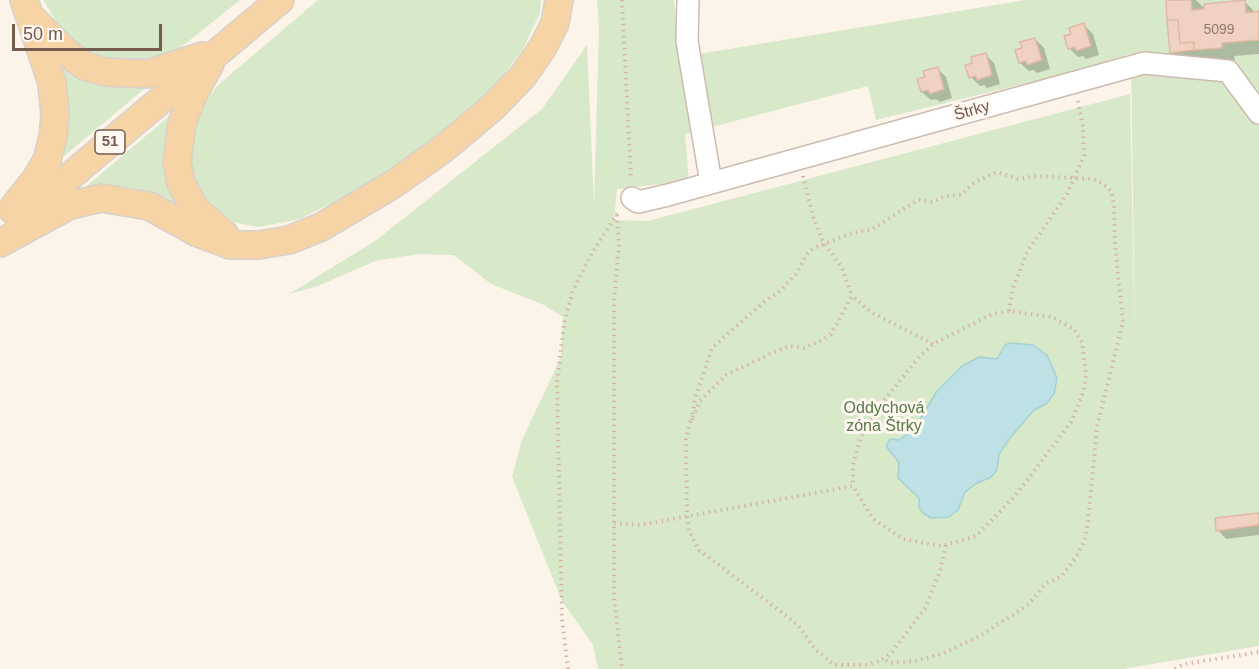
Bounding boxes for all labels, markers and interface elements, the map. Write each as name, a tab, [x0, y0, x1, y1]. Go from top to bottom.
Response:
scale bar	[15, 12, 165, 50]
house number: 5099	[1203, 22, 1235, 38]
text: 50 m	[23, 24, 63, 44]
street label: Štrky	[952, 97, 992, 125]
road number: 51	[95, 130, 125, 154]
park label: Oddychová zóna Štrky	[844, 399, 924, 437]

